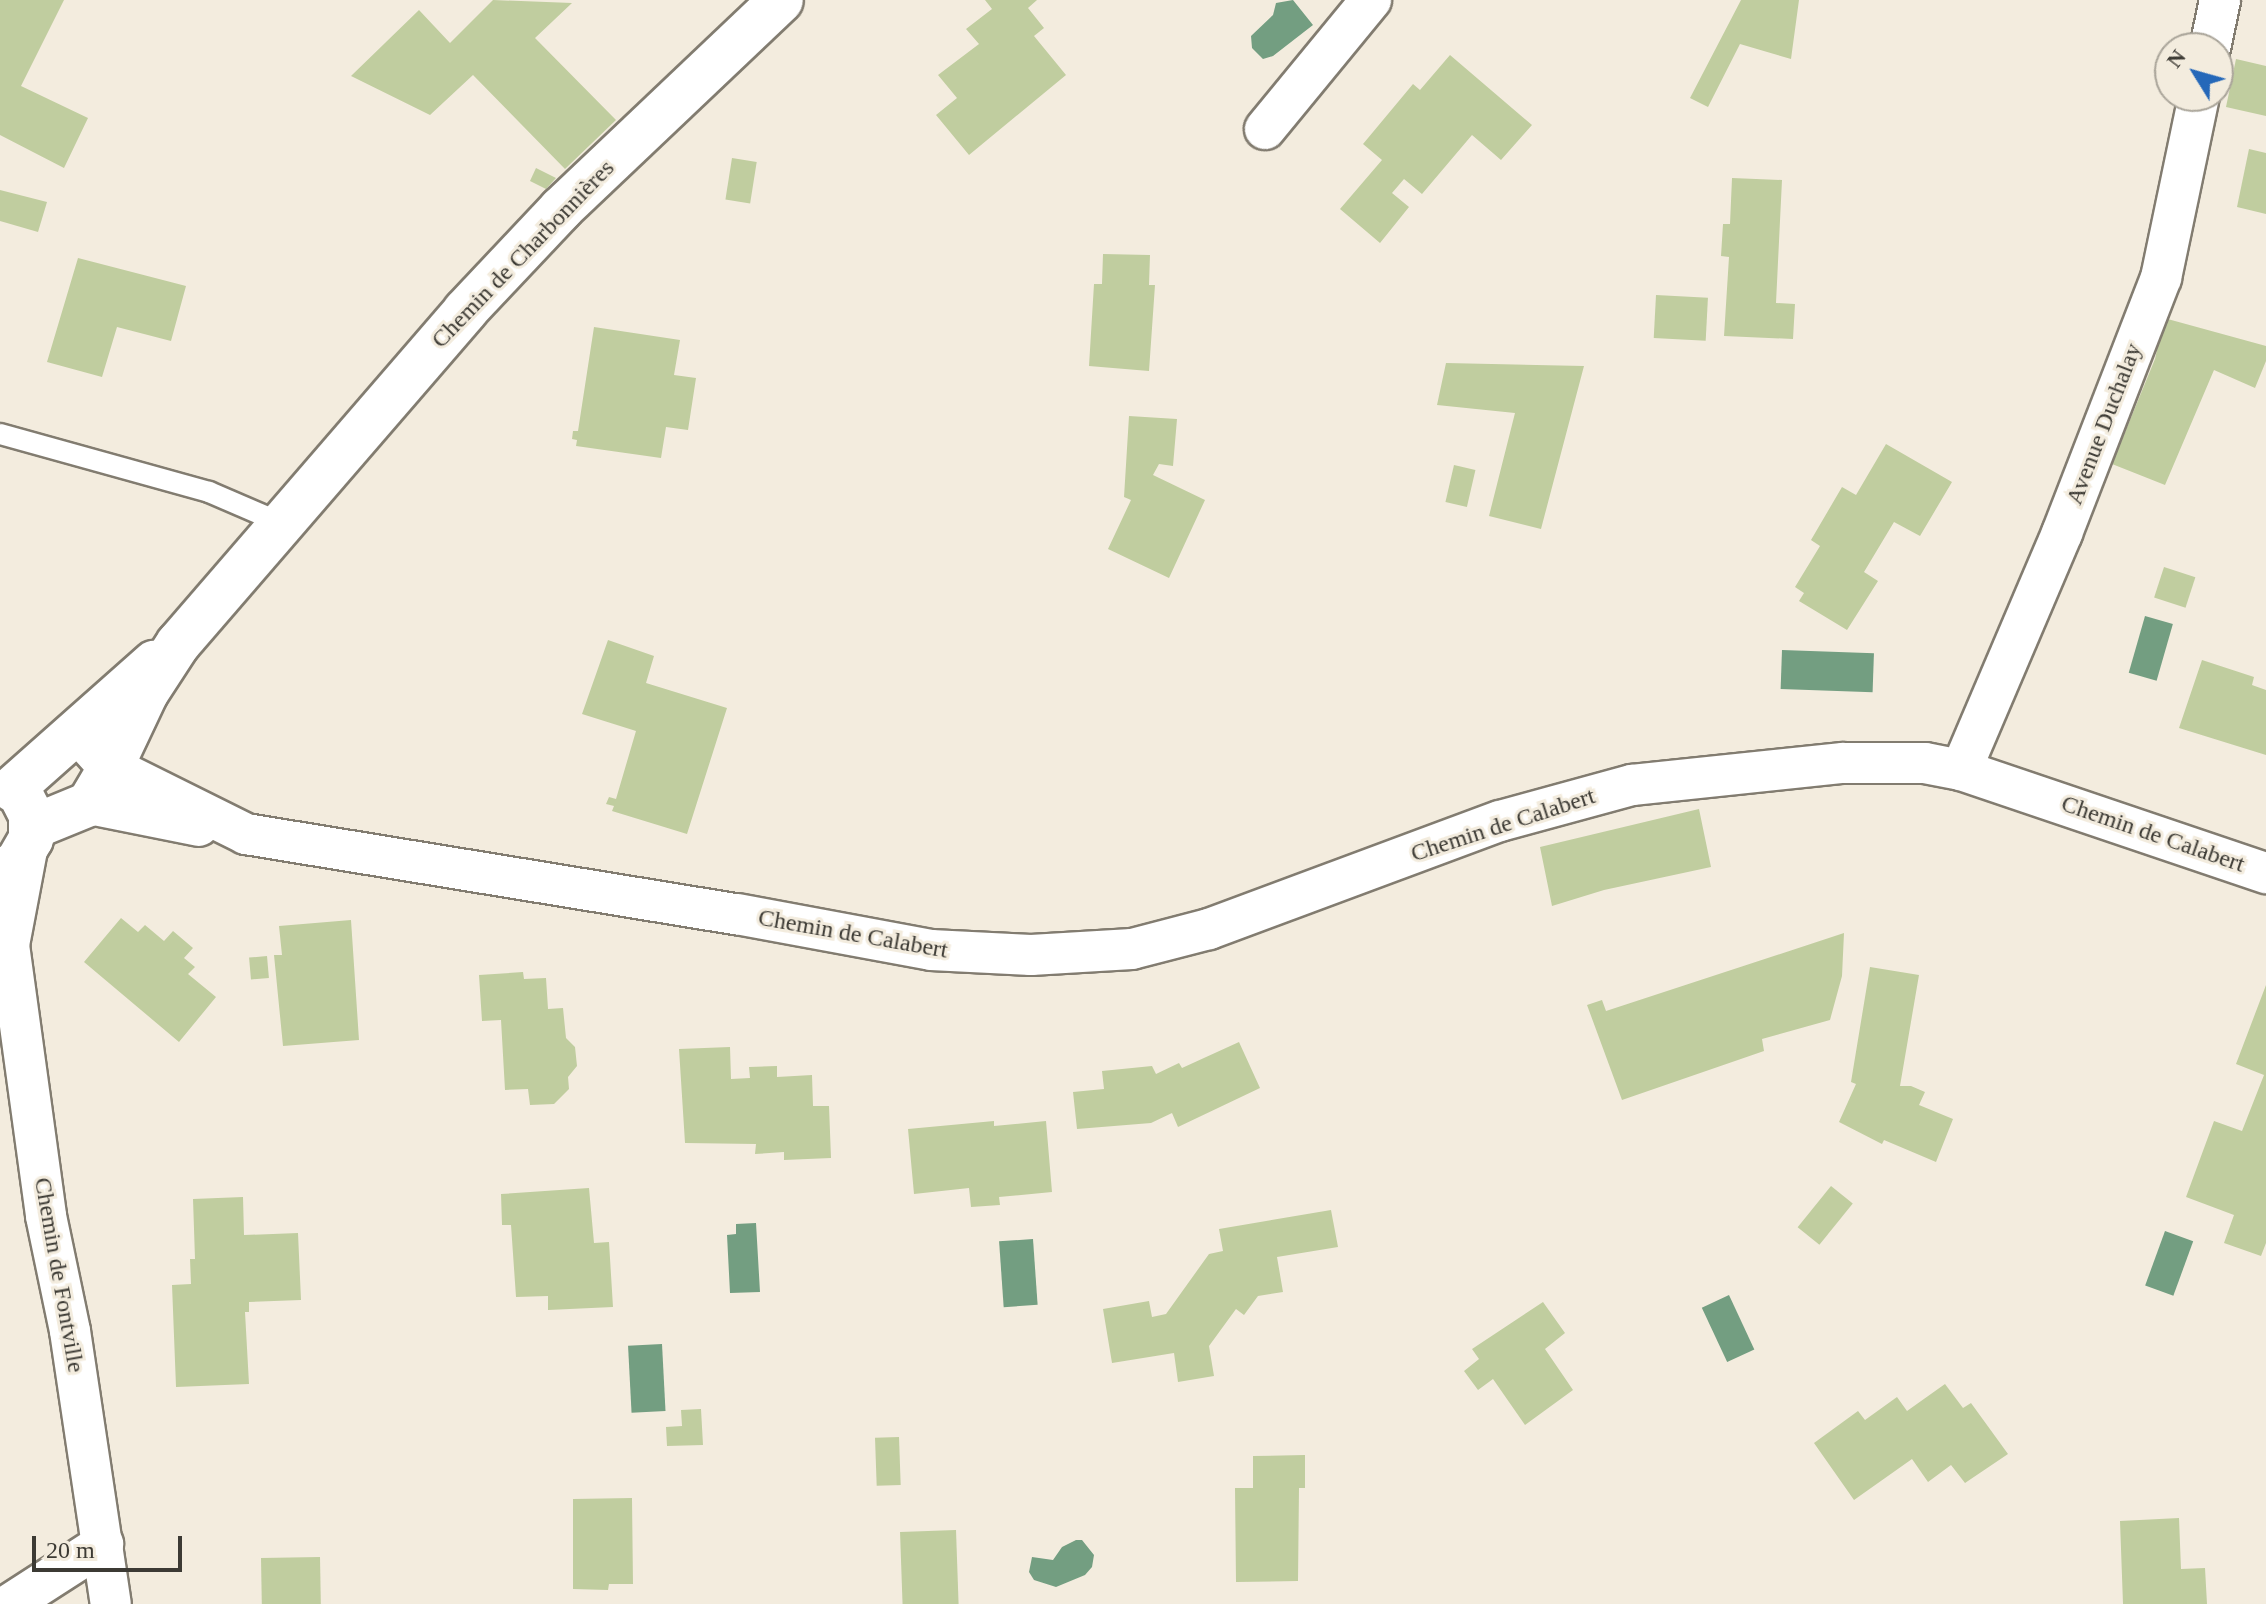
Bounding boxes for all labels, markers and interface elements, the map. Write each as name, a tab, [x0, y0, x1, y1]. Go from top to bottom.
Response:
north arrow	[2154, 32, 2234, 112]
text: N	[2161, 45, 2191, 72]
street label: Chemin de Charbonnières	[426, 154, 620, 354]
street label: Avenue Duchalay	[2060, 339, 2148, 509]
street label: Chemin de Calabert	[1407, 782, 1599, 868]
street label: Chemin de Calabert	[2058, 789, 2248, 879]
street label: Chemin de Calabert	[756, 903, 950, 965]
street label: Chemin de Fontville	[28, 1175, 90, 1375]
scale bar	[36, 1520, 186, 1570]
text: 20 m	[46, 1537, 95, 1563]

